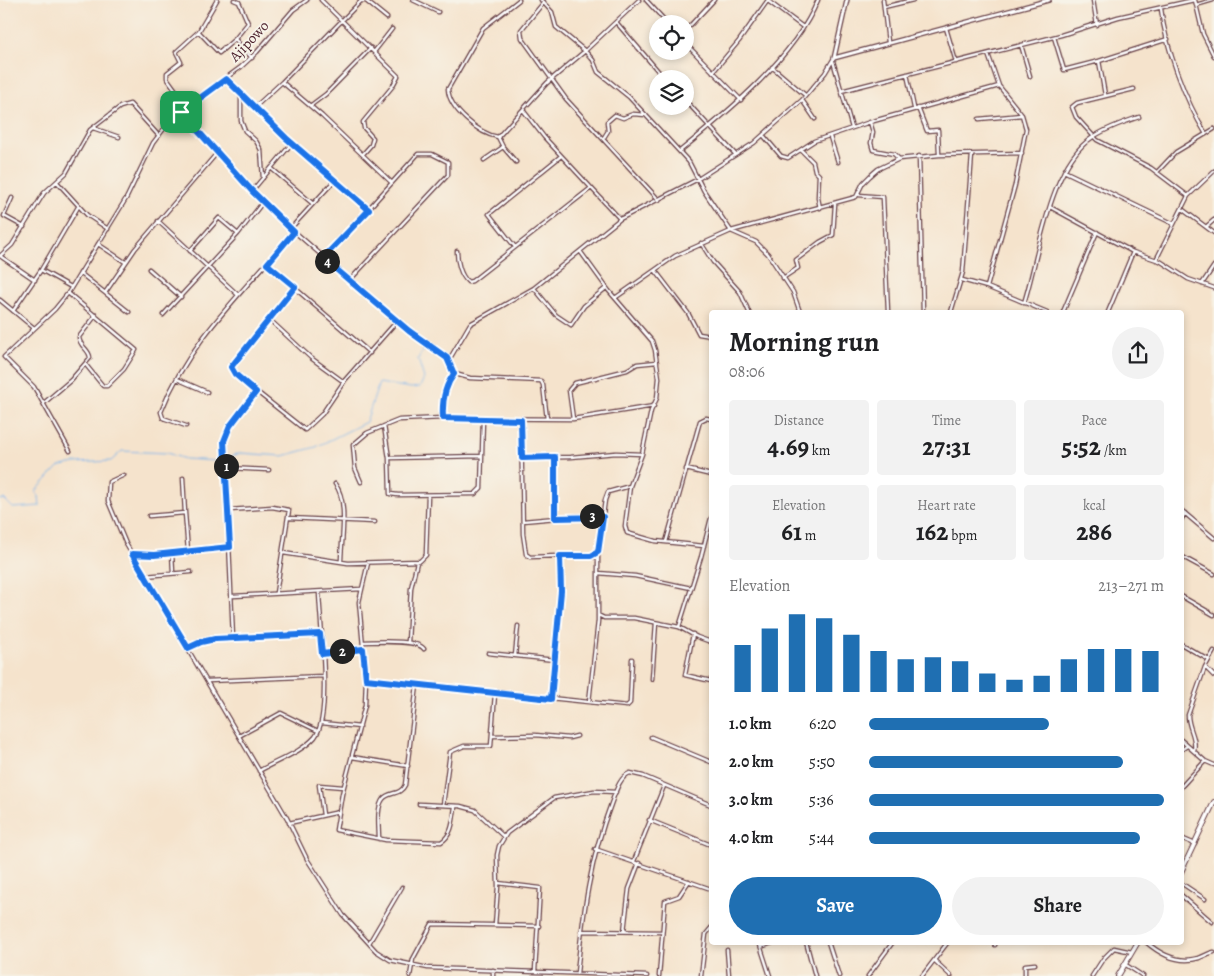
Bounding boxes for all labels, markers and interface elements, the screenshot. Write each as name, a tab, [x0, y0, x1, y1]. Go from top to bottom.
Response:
map controls	[649, 15, 694, 115]
button: locate	[649, 15, 694, 60]
street label: Ajipowo	[224, 16, 273, 67]
button: layers	[649, 70, 694, 115]
pin	[160, 91, 202, 133]
icon: arrive	[167, 98, 195, 126]
pin: 4	[314, 248, 340, 274]
text: 4	[324, 252, 331, 271]
text: Morning run	[729, 323, 879, 361]
button: share	[1112, 327, 1164, 379]
text: 08:06	[729, 361, 765, 383]
text: Distance	[774, 411, 824, 430]
text: Time	[932, 411, 961, 430]
text: Pace	[1081, 411, 1107, 430]
text: 4.69	[767, 430, 809, 464]
text: 27:31	[922, 430, 971, 464]
text: 5:52	[1061, 430, 1101, 464]
text: km	[809, 441, 830, 460]
text: /km	[1101, 441, 1127, 460]
pin: 1	[214, 454, 238, 478]
text: 1	[224, 457, 229, 476]
text: Elevation	[772, 496, 826, 515]
text: Heart rate	[917, 496, 976, 515]
text: kcal	[1083, 496, 1105, 515]
pin: 3	[580, 504, 604, 528]
text: 3	[589, 507, 596, 526]
text: 61	[781, 515, 802, 549]
text: 162	[916, 515, 948, 549]
text: 286	[1076, 515, 1112, 549]
text: m	[802, 526, 816, 545]
text: bpm	[948, 526, 977, 545]
text: Elevation	[729, 575, 790, 597]
text: 213–271 m	[1098, 575, 1164, 597]
pin: 2	[330, 638, 354, 664]
text: 2	[339, 642, 346, 661]
text: 1.0 km	[729, 713, 772, 735]
text: 6:20	[809, 713, 836, 735]
text: 2.0 km	[729, 751, 774, 773]
text: 5:50	[809, 751, 835, 773]
text: 3.0 km	[729, 789, 773, 811]
text: 5:36	[809, 789, 834, 811]
text: 4.0 km	[729, 827, 773, 849]
text: 5:44	[809, 827, 834, 849]
button: Save	[729, 877, 942, 935]
button: Share	[952, 877, 1164, 935]

